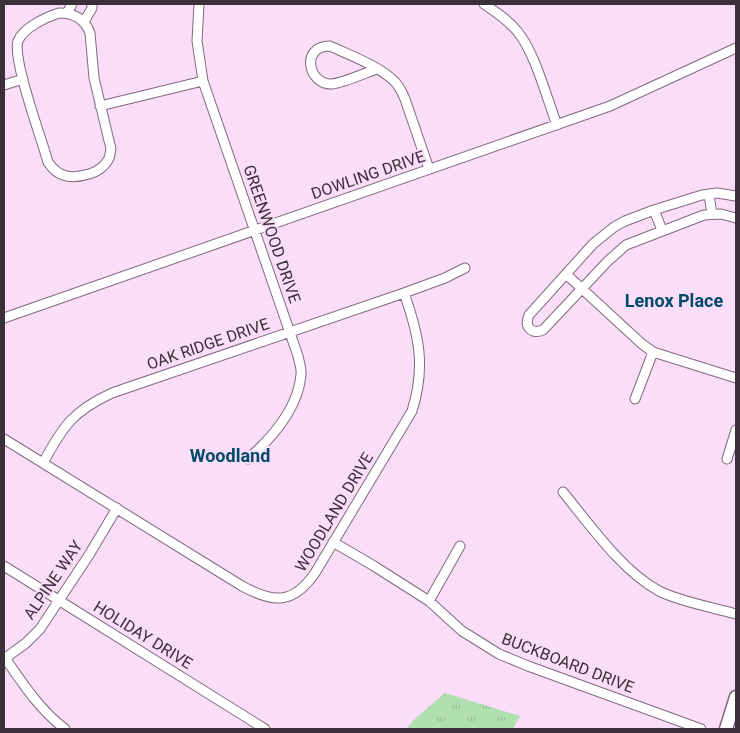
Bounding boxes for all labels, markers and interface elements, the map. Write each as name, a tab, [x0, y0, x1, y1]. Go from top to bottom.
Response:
street label: DOWLING DRIVE	[309, 147, 427, 203]
street label: GREENWOOD DRIVE	[239, 162, 305, 306]
district label: Lenox Place	[625, 290, 723, 311]
street label: OAK RIDGE DRIVE	[144, 314, 272, 374]
district label: Woodland	[190, 445, 270, 466]
street label: WOODLAND DRIVE	[291, 449, 377, 575]
street label: ALPINE WAY	[20, 537, 87, 623]
street label: HOLIDAY DRIVE	[90, 597, 196, 673]
street label: BUCKBOARD DRIVE	[499, 629, 637, 697]

